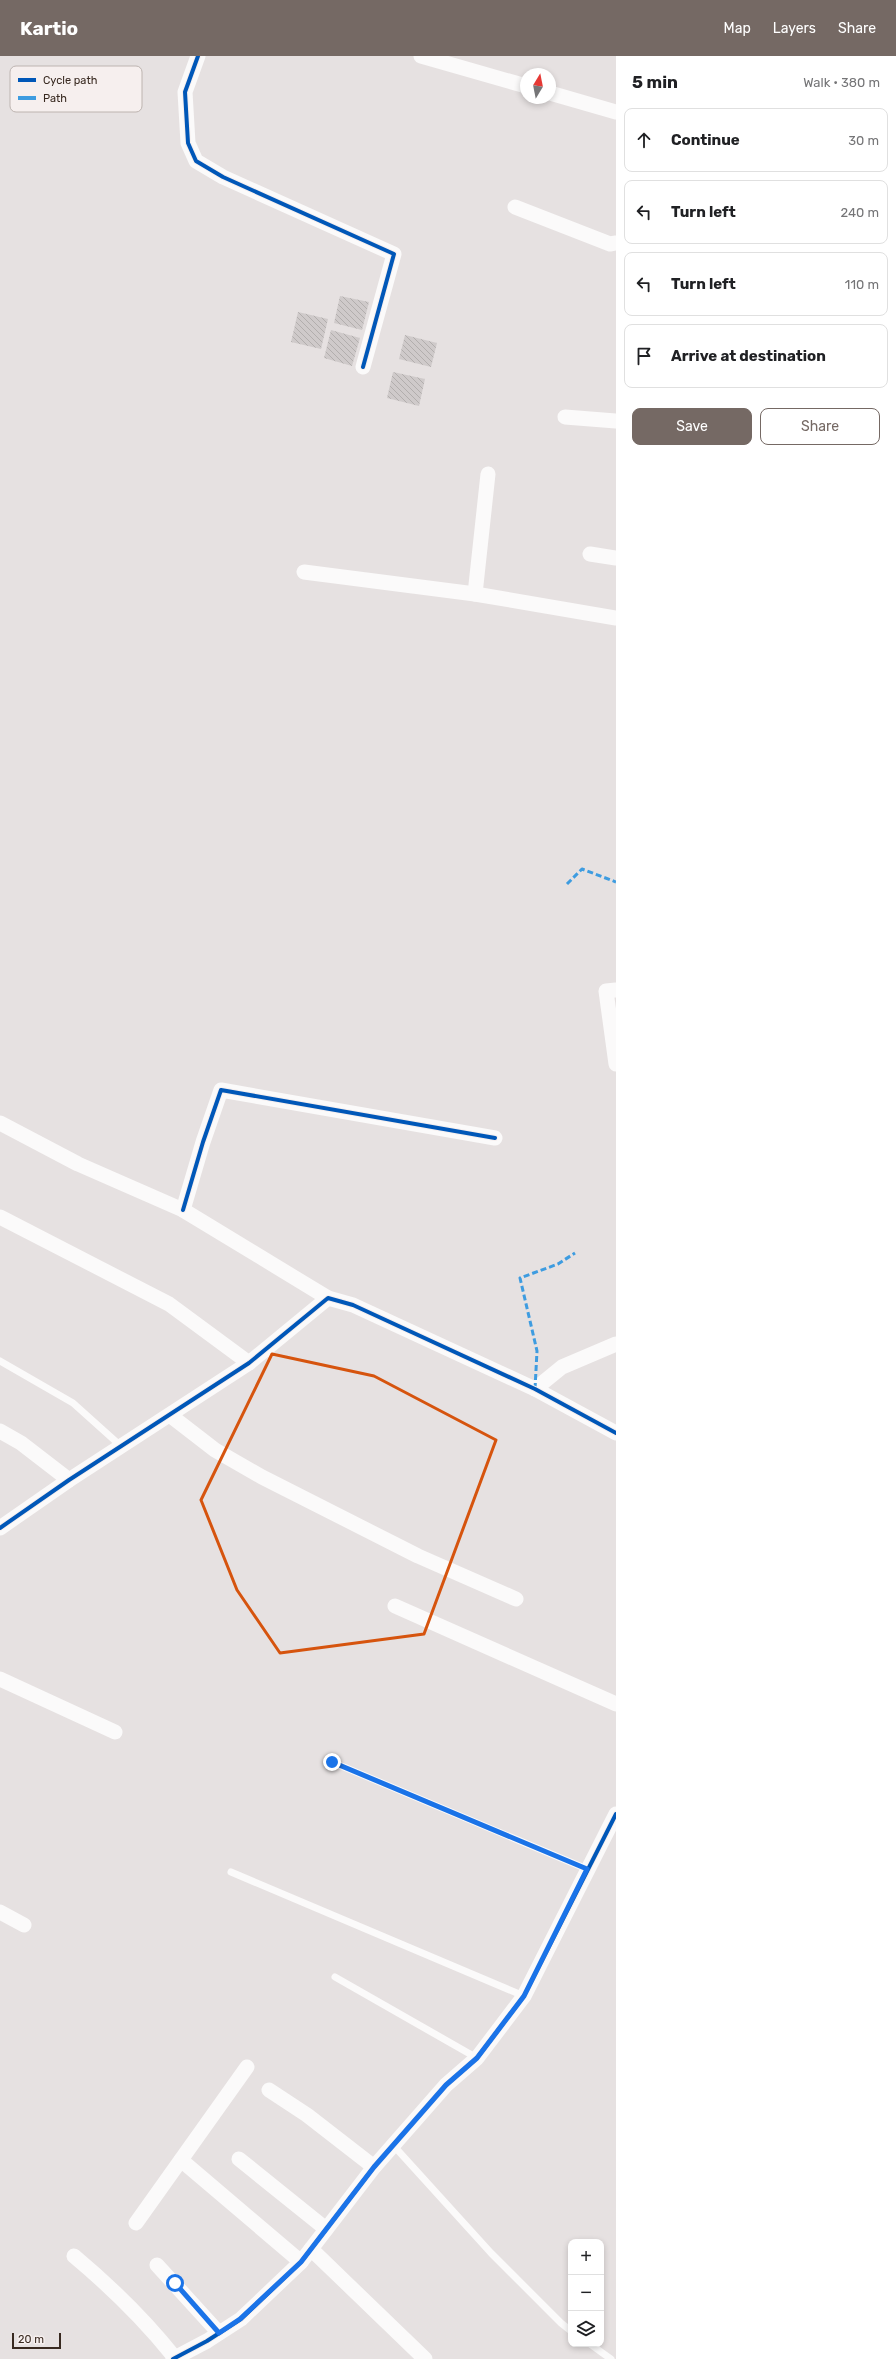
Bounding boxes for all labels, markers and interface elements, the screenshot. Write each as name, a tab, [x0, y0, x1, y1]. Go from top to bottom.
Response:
text: Kartio	[20, 17, 78, 40]
text: Map	[724, 20, 751, 37]
text: Layers	[773, 20, 816, 37]
text: Share	[838, 20, 876, 37]
legend	[10, 66, 142, 112]
north arrow	[520, 68, 556, 104]
text: 5 min	[632, 72, 678, 92]
text: Cycle path	[43, 74, 97, 87]
text: Walk · 380 m	[803, 75, 880, 90]
text: Path	[43, 92, 67, 105]
icon: ahead	[633, 129, 655, 151]
text: Continue	[671, 131, 740, 149]
text: 30 m	[848, 133, 879, 148]
icon: left	[633, 201, 655, 223]
text: Turn left	[671, 203, 736, 221]
text: 240 m	[840, 205, 879, 220]
icon: left	[633, 273, 655, 295]
text: Turn left	[671, 275, 736, 293]
text: 110 m	[845, 277, 879, 292]
icon: arrive	[633, 345, 655, 367]
text: Arrive at destination	[671, 347, 826, 365]
button: Save	[632, 408, 752, 445]
button: Share	[760, 408, 880, 445]
route end	[323, 1753, 341, 1771]
map controls	[568, 2239, 604, 2347]
button: +	[568, 2239, 604, 2275]
route start	[166, 2274, 184, 2292]
button: −	[568, 2275, 604, 2311]
button: layers	[568, 2311, 604, 2347]
scale bar	[12, 2331, 61, 2350]
text: 20 m	[18, 2333, 44, 2346]

